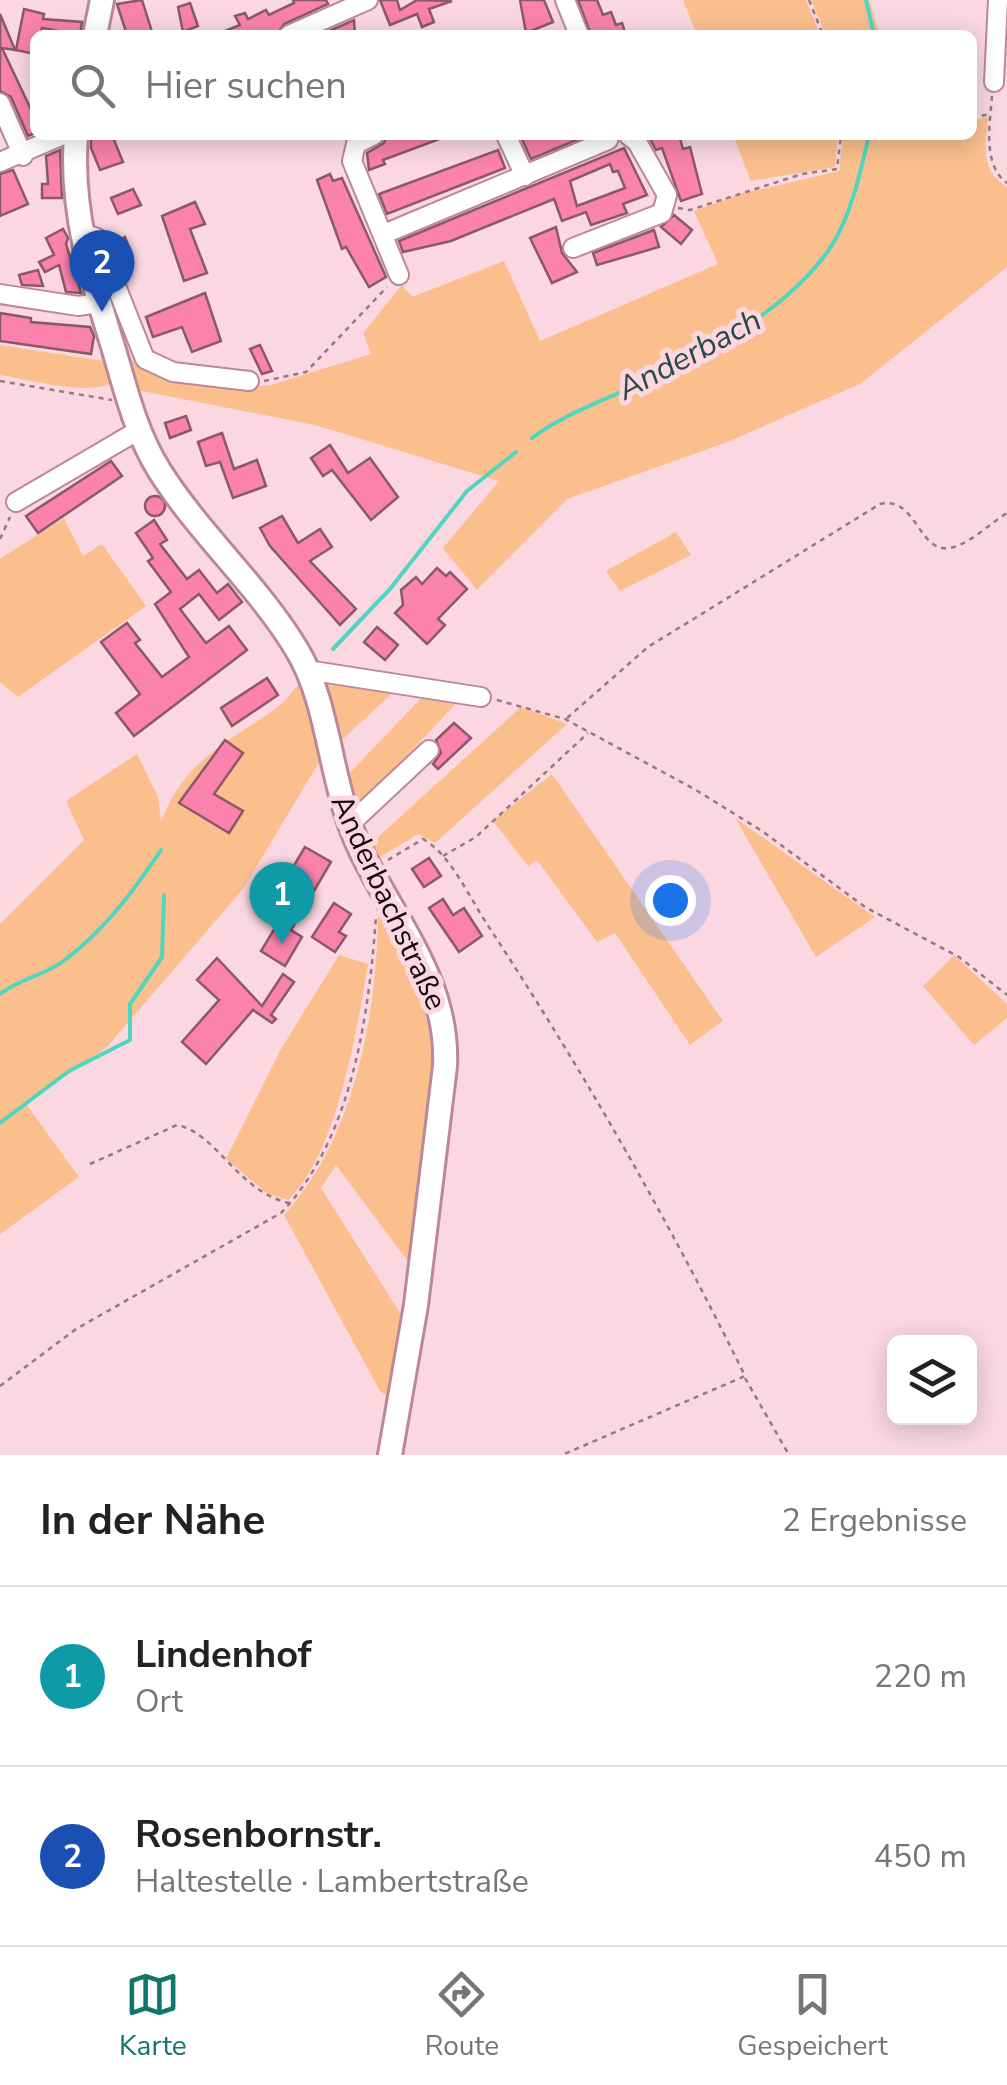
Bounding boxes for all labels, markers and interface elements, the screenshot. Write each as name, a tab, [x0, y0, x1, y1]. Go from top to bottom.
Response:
search box	[30, 30, 977, 140]
icon: search	[65, 58, 120, 113]
text: Hier suchen	[145, 60, 347, 111]
pin: 2	[70, 230, 134, 312]
water label: Anderbach	[609, 299, 769, 411]
street label: Anderbachstraße	[321, 788, 456, 1017]
pin: 1	[250, 862, 314, 944]
your location	[645, 875, 696, 926]
map controls	[887, 1335, 977, 1425]
button: layers	[887, 1335, 977, 1425]
text: In der Nähe	[40, 1492, 265, 1549]
text: 2 Ergebnisse	[782, 1499, 967, 1542]
text: Lindenhof	[135, 1629, 312, 1680]
text: 1	[63, 1655, 82, 1698]
text: 220 m	[874, 1655, 967, 1698]
text: Ort	[135, 1680, 183, 1723]
text: Rosenbornstr.	[135, 1809, 382, 1860]
text: 2	[63, 1835, 82, 1878]
text: 450 m	[874, 1835, 967, 1878]
text: Haltestelle · Lambertstraße	[135, 1860, 529, 1903]
tab: Karte	[119, 1967, 187, 2065]
tab: Route	[425, 1967, 499, 2065]
tab: Gespeichert	[737, 1967, 888, 2065]

